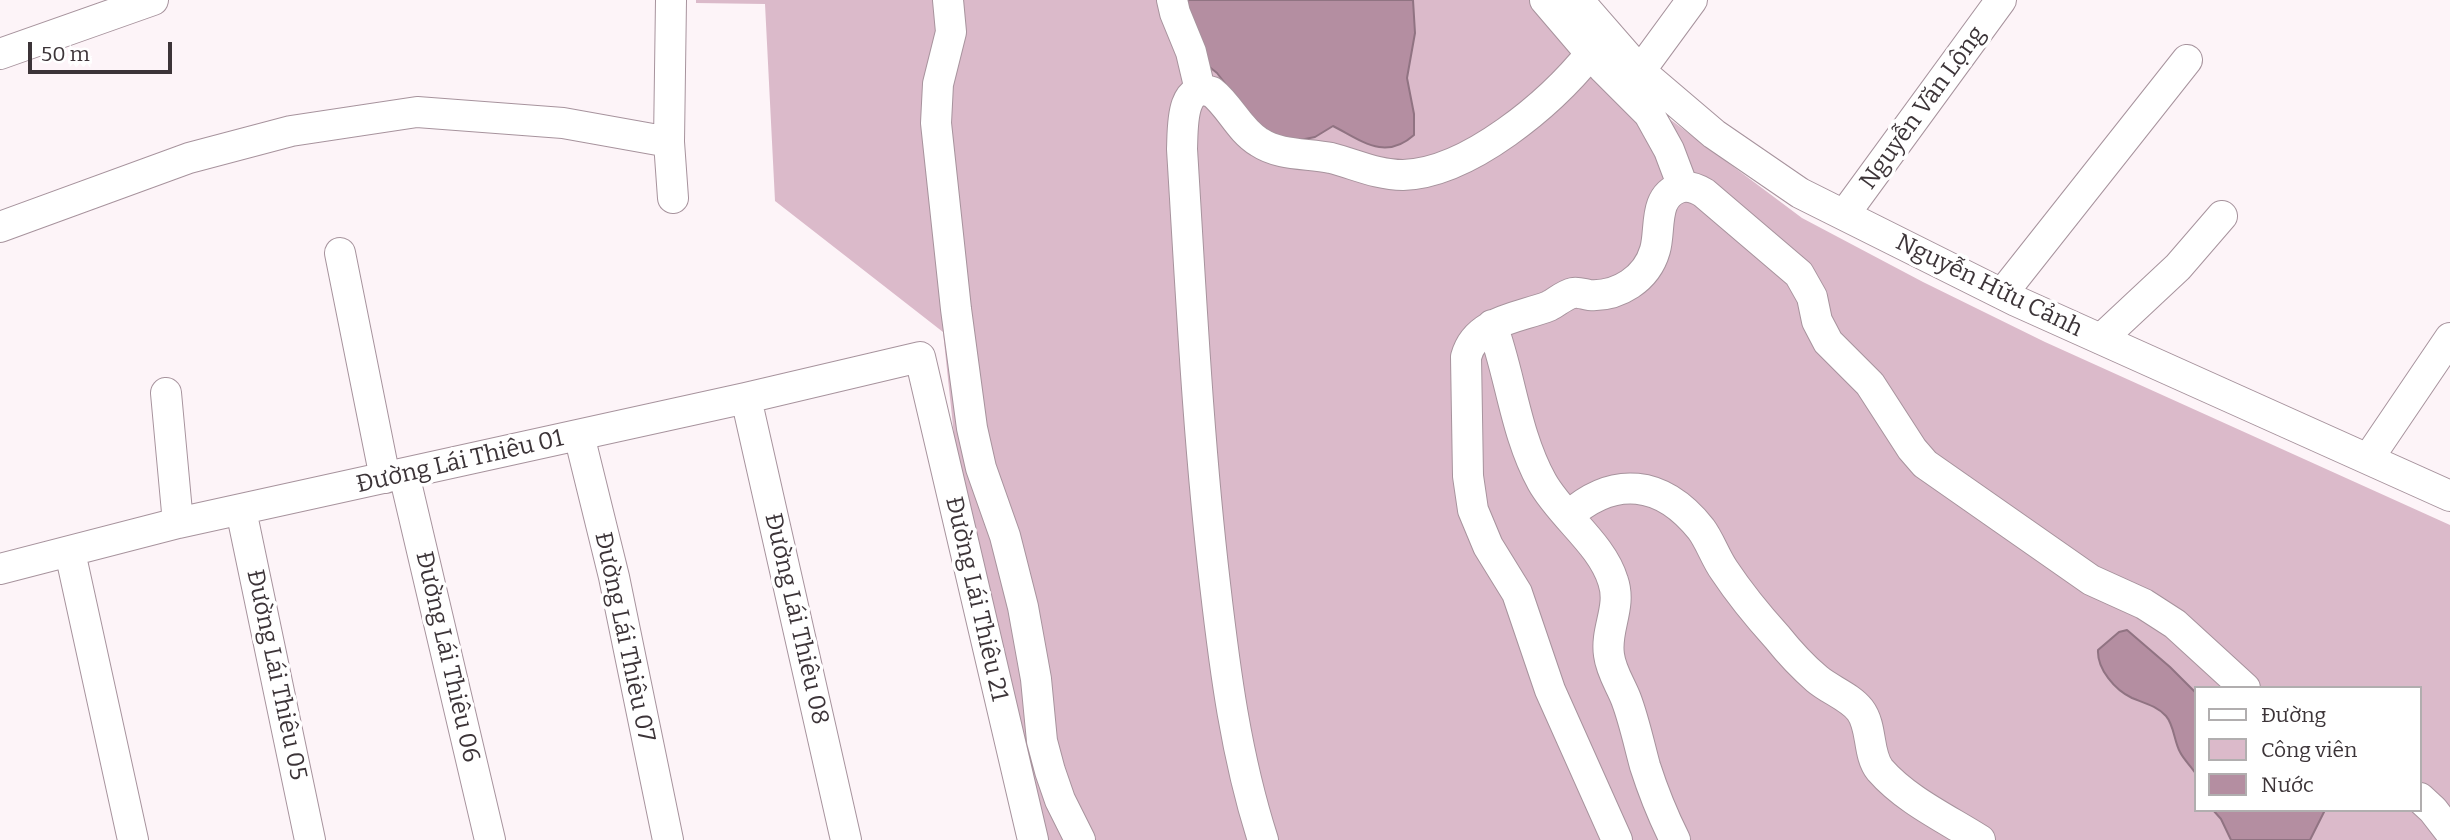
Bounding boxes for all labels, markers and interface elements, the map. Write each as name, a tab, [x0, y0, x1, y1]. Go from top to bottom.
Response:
street label: Nguyễn Văn Lộng	[1854, 21, 1992, 195]
scale bar	[32, 28, 175, 72]
text: 50 m	[41, 41, 90, 67]
street label: Nguyễn Hữu Cảnh	[1891, 228, 2087, 344]
street label: Đường Lái Thiêu 01	[354, 424, 566, 500]
street label: Đường Lái Thiêu 21	[938, 494, 1014, 704]
street label: Đường Lái Thiêu 08	[758, 511, 834, 727]
street label: Đường Lái Thiêu 07	[588, 530, 660, 744]
street label: Đường Lái Thiêu 06	[409, 549, 485, 765]
street label: Đường Lái Thiêu 05	[240, 567, 312, 783]
legend	[2194, 686, 2422, 812]
text: Đường	[2261, 702, 2326, 728]
text: Công viên	[2261, 737, 2357, 763]
text: Nước	[2261, 772, 2314, 798]

